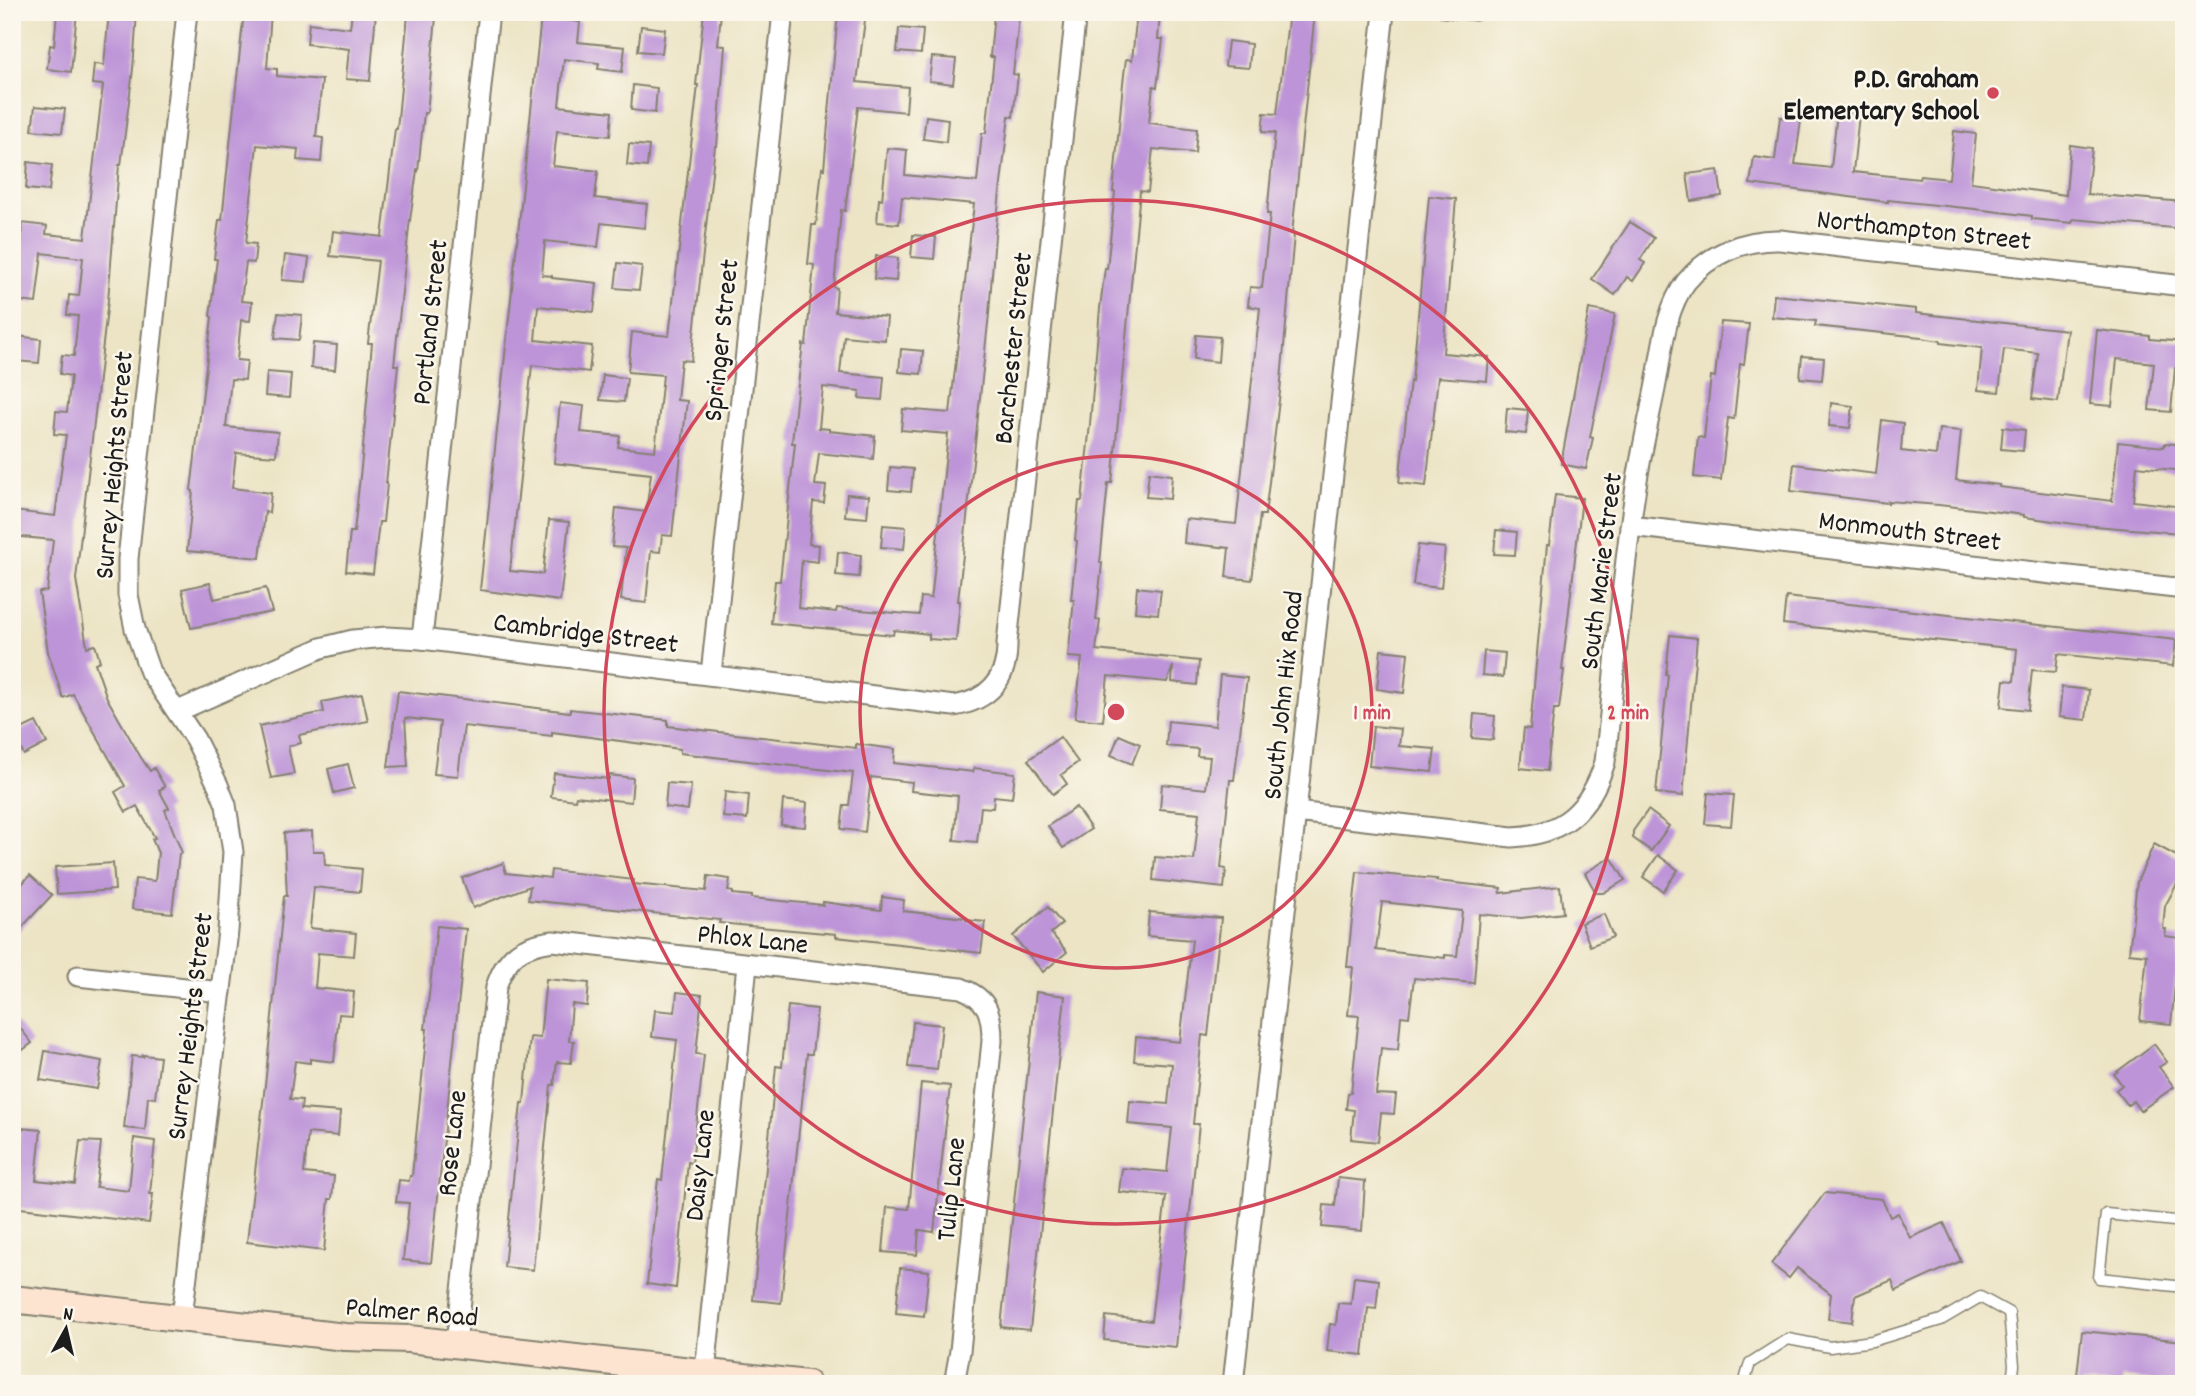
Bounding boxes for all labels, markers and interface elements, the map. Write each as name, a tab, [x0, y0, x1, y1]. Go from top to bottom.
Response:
place label: P.D. Graham Elementary School	[1783, 62, 1979, 134]
marker: P.D. Graham Elementary School	[1985, 85, 2001, 101]
street label: Northampton Street	[1814, 202, 2033, 264]
street label: Portland Street	[404, 238, 462, 407]
street label: Barchester Street	[986, 251, 1046, 446]
street label: Springer Street	[696, 257, 752, 424]
street label: Surrey Heights Street	[87, 350, 147, 581]
street label: South Marie Street	[1572, 471, 1636, 672]
street label: Monmouth Street	[1816, 503, 2003, 565]
street label: South John Hix Road	[1255, 589, 1317, 802]
street label: Cambridge Street	[491, 605, 680, 667]
centre of rings	[1104, 700, 1128, 724]
text: 1 min	[1353, 700, 1391, 730]
text: 2 min	[1607, 700, 1649, 730]
street label: Surrey Heights Street	[159, 911, 227, 1143]
street label: Phlox Lane	[695, 916, 810, 968]
street label: Rose Lane	[430, 1088, 480, 1199]
street label: Daisy Lane	[677, 1108, 729, 1223]
street label: Tulip Lane	[929, 1136, 979, 1243]
street label: Palmer Road	[343, 1289, 480, 1341]
north arrow	[32, 1294, 102, 1364]
text: N	[61, 1302, 74, 1330]

